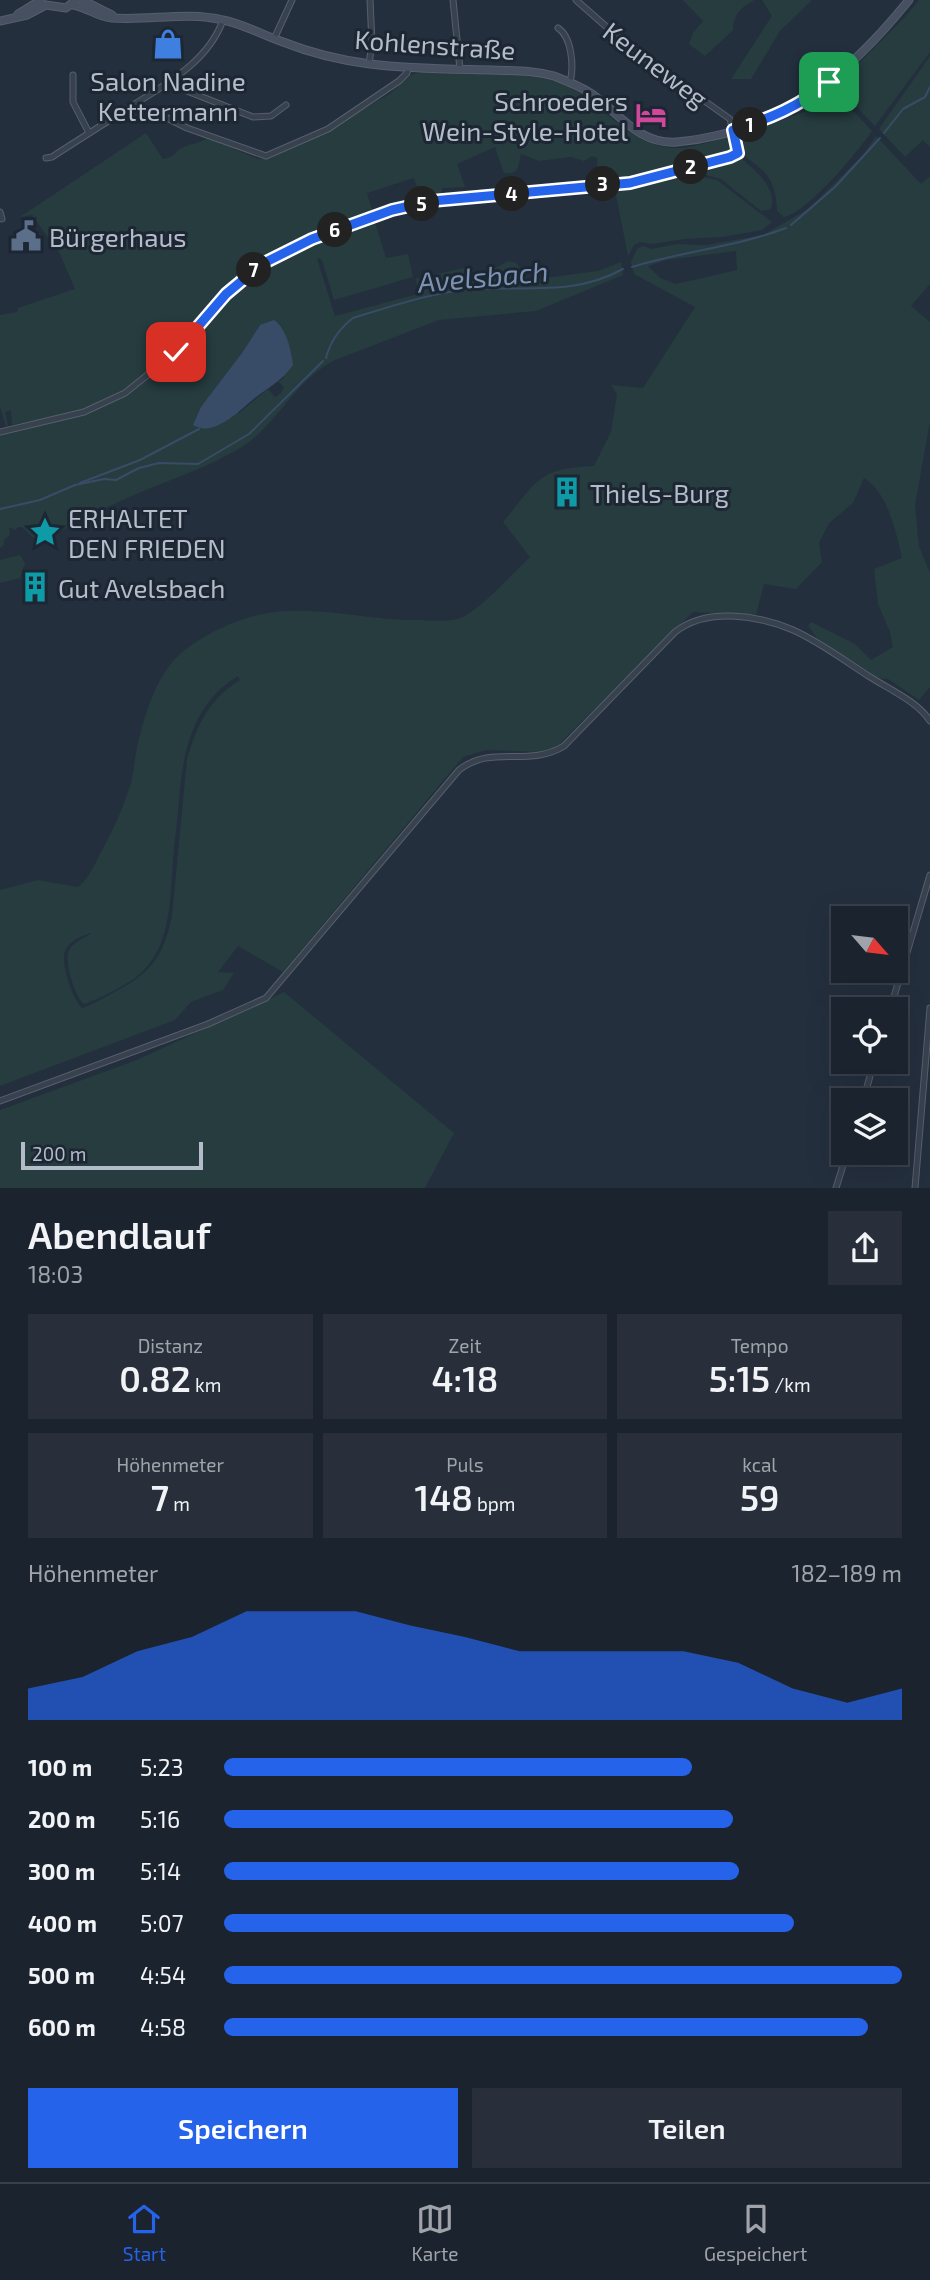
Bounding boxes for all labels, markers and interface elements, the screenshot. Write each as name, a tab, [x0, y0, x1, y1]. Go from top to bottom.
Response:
street label: Keuneweg	[598, 15, 714, 113]
street label: Kohlenstraße	[354, 23, 516, 65]
shop icon: Salon Nadine Kettermann	[151, 27, 185, 61]
pin	[799, 52, 859, 112]
icon: arrive	[810, 63, 848, 101]
place label: Salon Nadine Kettermann	[90, 65, 246, 126]
place label: Schroeders Wein-Style-Hotel	[422, 85, 628, 146]
hotel icon: Schroeders Wein-Style-Hotel	[634, 98, 668, 132]
pin: 1	[732, 108, 768, 142]
text: 1	[745, 113, 754, 136]
pin: 2	[674, 150, 708, 184]
text: 2	[685, 155, 696, 178]
pin: 3	[586, 166, 620, 202]
text: 3	[597, 172, 608, 195]
pin: 4	[494, 176, 530, 212]
text: 4	[505, 182, 518, 205]
pin: 5	[404, 186, 440, 222]
text: 5	[416, 192, 427, 215]
pin: 6	[318, 212, 352, 247]
text: 6	[329, 218, 340, 241]
public building icon: Bürgerhaus	[9, 219, 43, 253]
place label: Bürgerhaus	[49, 221, 186, 252]
pin: 7	[236, 252, 272, 288]
water label: Avelsbach	[415, 253, 550, 299]
text: 7	[248, 258, 259, 281]
pin	[146, 322, 206, 382]
icon: check	[157, 333, 195, 371]
building icon: Thiels-Burg	[550, 475, 584, 509]
place label: Thiels-Burg	[590, 477, 729, 508]
place label: ERHALTET DEN FRIEDEN	[68, 502, 226, 563]
place icon: ERHALTET DEN FRIEDEN	[28, 515, 62, 549]
building icon: Gut Avelsbach	[18, 570, 52, 604]
place label: Gut Avelsbach	[58, 572, 225, 603]
north arrow	[831, 906, 908, 984]
map controls	[831, 906, 908, 1165]
button: locate	[831, 997, 908, 1074]
button: layers	[831, 1088, 908, 1165]
scale bar	[21, 1139, 203, 1171]
text: 200 m	[32, 1142, 86, 1165]
text: Abendlauf	[28, 1211, 211, 1257]
button: share	[828, 1211, 902, 1285]
text: 18:03	[28, 1260, 83, 1288]
text: Distanz	[138, 1334, 203, 1357]
text: Zeit	[449, 1334, 481, 1357]
text: Tempo	[731, 1334, 788, 1357]
text: 0.82	[119, 1357, 191, 1399]
text: 4:18	[432, 1357, 498, 1399]
text: 5:15	[709, 1357, 770, 1399]
text: km	[191, 1373, 221, 1396]
text: /km	[770, 1373, 811, 1396]
text: Höhenmeter	[116, 1453, 224, 1476]
text: Puls	[446, 1453, 484, 1476]
text: kcal	[742, 1453, 777, 1476]
text: 7	[151, 1476, 169, 1518]
text: 148	[415, 1476, 473, 1518]
text: 59	[740, 1476, 779, 1518]
text: m	[169, 1492, 190, 1515]
text: bpm	[473, 1492, 515, 1515]
text: Höhenmeter	[28, 1559, 158, 1587]
text: 182–189 m	[792, 1559, 902, 1587]
text: 100 m	[28, 1753, 92, 1781]
text: 5:23	[140, 1753, 183, 1781]
text: 200 m	[28, 1805, 96, 1833]
text: 5:16	[140, 1805, 180, 1833]
text: 300 m	[28, 1857, 95, 1885]
text: 5:14	[140, 1857, 181, 1885]
text: 400 m	[28, 1909, 97, 1937]
text: 5:07	[140, 1909, 183, 1937]
text: 500 m	[28, 1961, 95, 1989]
text: 4:54	[140, 1961, 186, 1989]
text: 600 m	[28, 2013, 96, 2041]
text: 4:58	[140, 2013, 186, 2041]
button: Speichern	[28, 2088, 458, 2168]
button: Teilen	[472, 2088, 902, 2168]
tab: Start	[123, 2200, 166, 2265]
tab: Karte	[412, 2200, 458, 2265]
tab: Gespeichert	[704, 2200, 807, 2265]

